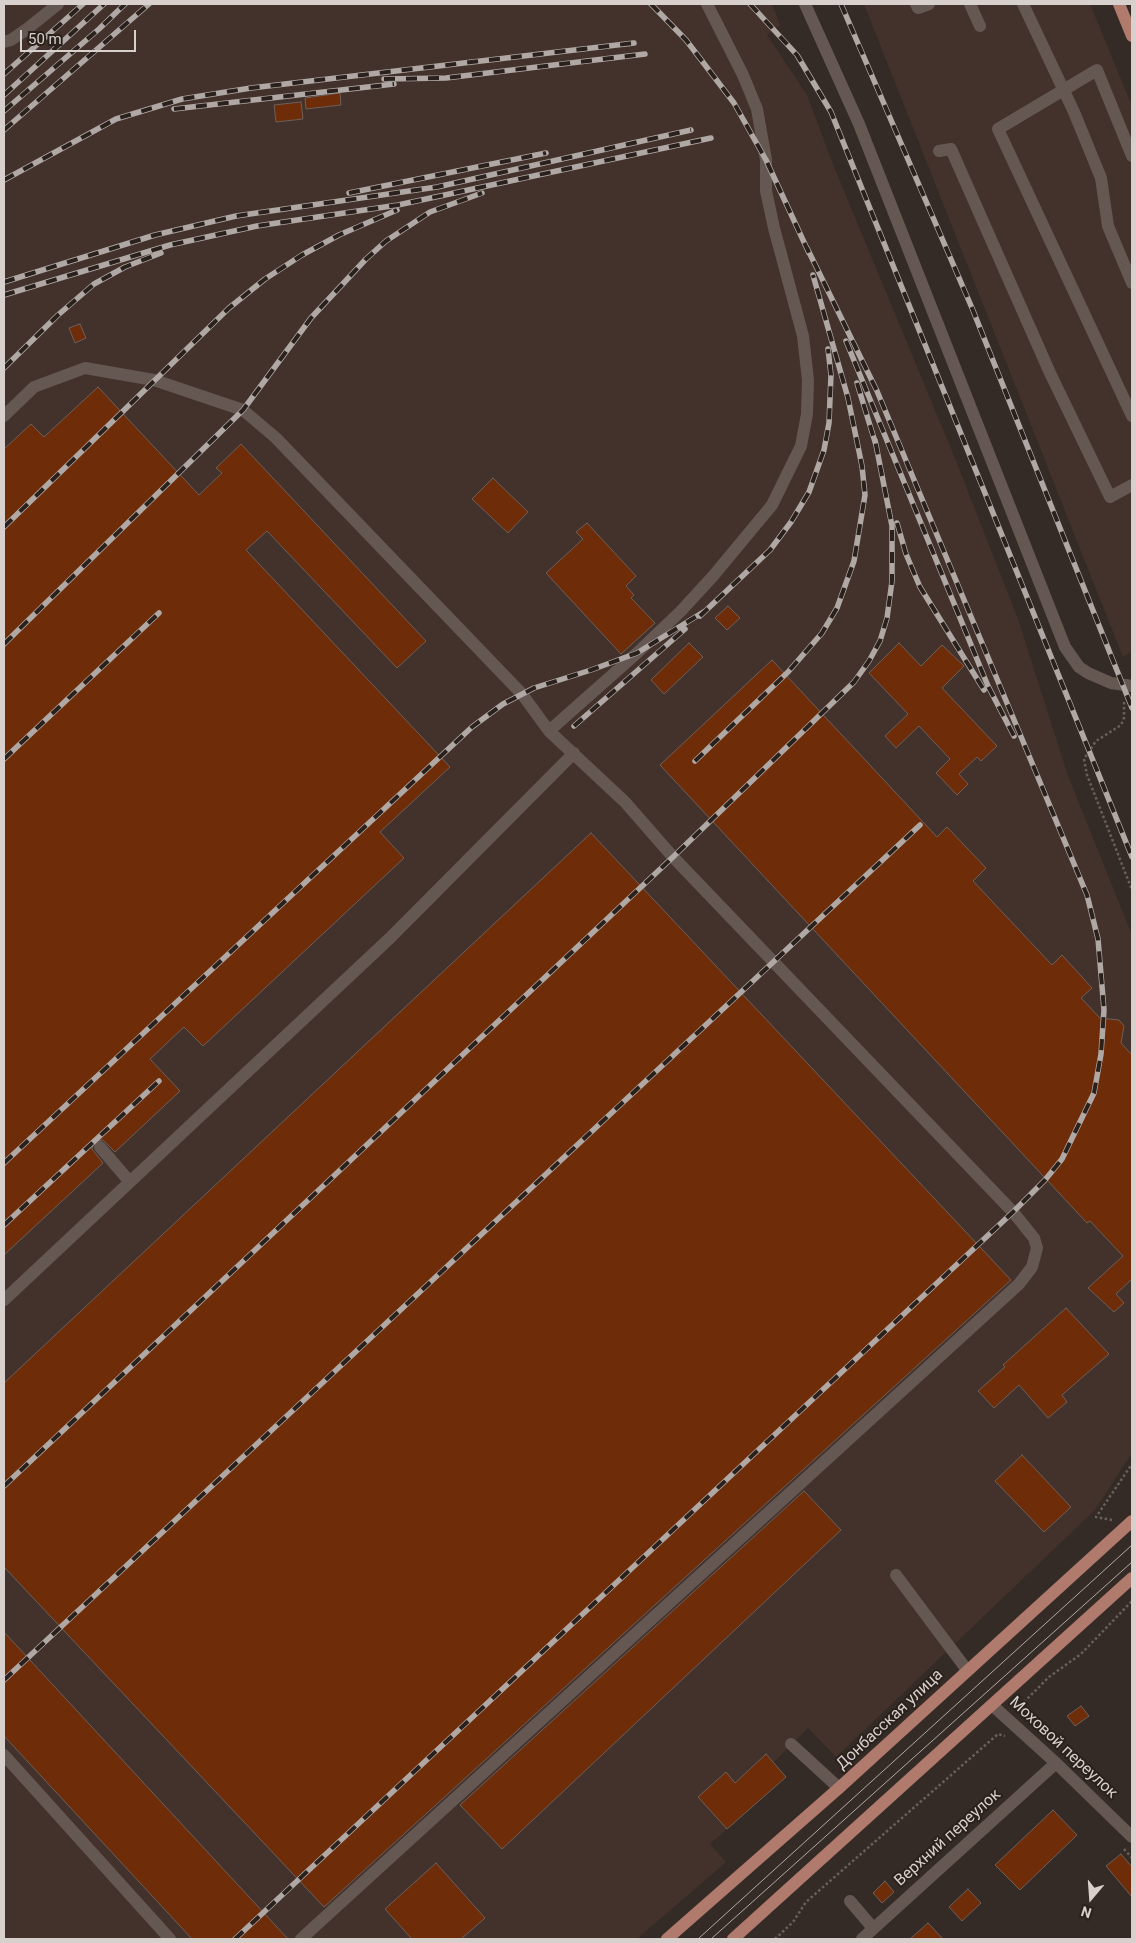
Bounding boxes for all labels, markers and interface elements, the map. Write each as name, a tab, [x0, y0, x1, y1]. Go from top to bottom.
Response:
scale bar	[22, 20, 139, 52]
text: 50 m	[28, 30, 62, 48]
street label: Донбасская улица	[833, 1666, 947, 1774]
street label: Моховой переулок	[1005, 1693, 1121, 1803]
street label: Верхний переулок	[891, 1785, 1005, 1891]
north arrow	[1066, 1873, 1116, 1923]
text: N	[1079, 1903, 1094, 1921]

